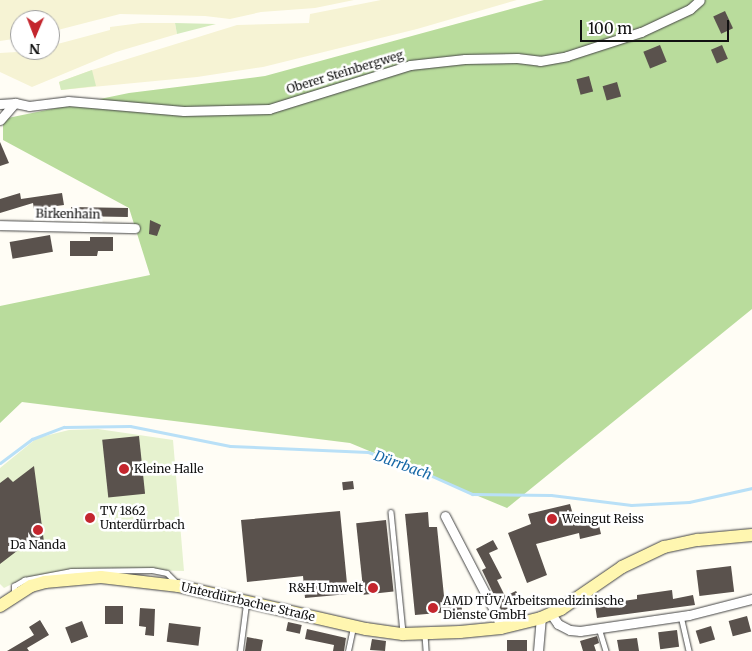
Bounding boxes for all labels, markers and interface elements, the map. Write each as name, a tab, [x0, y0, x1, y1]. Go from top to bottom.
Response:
north arrow	[10, 10, 60, 60]
scale bar	[582, 10, 731, 42]
text: 100 m	[588, 19, 632, 38]
text: N	[29, 40, 40, 58]
street label: Oberer Steinbergweg	[285, 47, 405, 97]
street label: Birkenhain	[36, 206, 100, 222]
water label: Dürrbach	[372, 447, 434, 483]
place label: Kleine Halle	[134, 462, 203, 476]
marker: Kleine Halle	[118, 463, 130, 475]
place label: TV 1862 Unterdürrbach	[100, 504, 185, 532]
marker: TV 1862 Unterdürrbach	[84, 512, 96, 524]
place label: Weingut Reiss	[562, 512, 644, 526]
marker: Weingut Reiss	[546, 513, 558, 525]
marker: Da Nanda	[32, 524, 44, 536]
place label: Da Nanda	[10, 538, 66, 552]
street label: Unterdürrbacher Straße	[179, 580, 317, 624]
place label: R&H Umwelt	[289, 581, 363, 595]
marker: R&H Umwelt	[367, 582, 379, 594]
place label: AMD TÜV Arbeitsmedizinische Dienste GmbH	[443, 594, 624, 622]
marker: AMD TÜV Arbeitsmedizinische Dienste GmbH	[427, 602, 439, 614]

